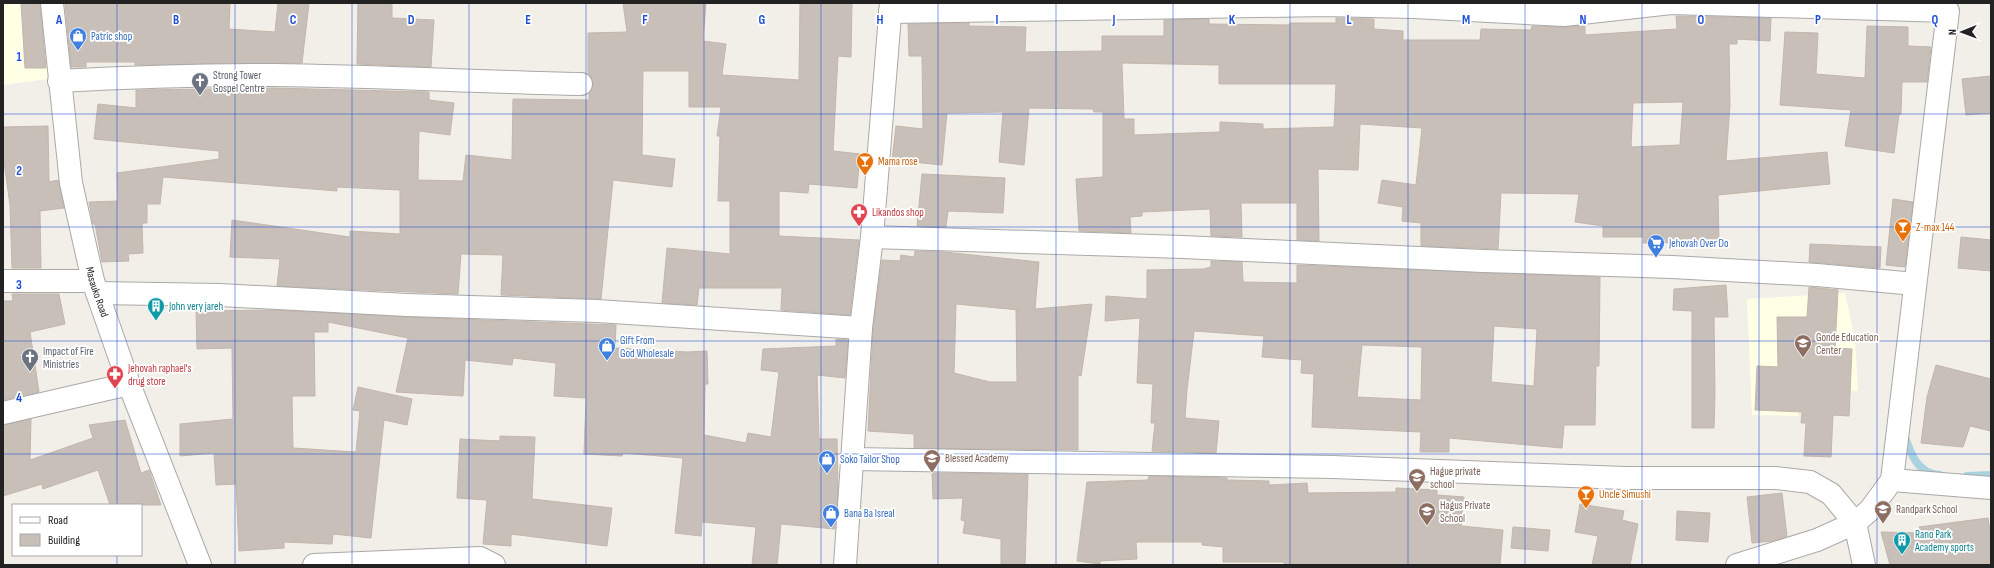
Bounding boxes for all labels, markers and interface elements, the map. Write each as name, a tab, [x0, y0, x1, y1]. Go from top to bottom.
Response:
text: A	[55, 12, 63, 28]
text: B	[173, 12, 179, 28]
text: C	[290, 12, 297, 28]
text: D	[408, 12, 415, 28]
text: E	[525, 12, 531, 28]
text: F	[642, 12, 648, 28]
text: G	[759, 12, 766, 28]
text: H	[877, 12, 884, 28]
text: I	[996, 12, 999, 28]
text: J	[1112, 12, 1116, 28]
text: K	[1229, 12, 1236, 28]
text: L	[1346, 12, 1352, 28]
text: M	[1462, 12, 1470, 28]
text: N	[1580, 12, 1587, 28]
text: O	[1698, 12, 1705, 28]
text: P	[1815, 12, 1821, 28]
text: Q	[1932, 12, 1939, 28]
north arrow	[1942, 12, 1982, 52]
shop icon: Patric shop	[68, 26, 88, 51]
text: N	[1946, 29, 1959, 35]
place label: Patric shop	[91, 30, 132, 43]
text: 1	[16, 49, 22, 65]
place label: Strong Tower Gospel Centre	[213, 69, 265, 95]
church icon: Strong Tower Gospel Centre	[190, 71, 210, 96]
bar icon: Mama rose	[855, 151, 875, 176]
place label: Mama rose	[878, 155, 918, 168]
text: 2	[16, 163, 22, 179]
pharmacy icon: Likandos shop	[849, 202, 869, 227]
place label: Likandos shop	[872, 206, 924, 219]
bar icon: Z-max 144	[1893, 217, 1913, 242]
place label: Z-max 144	[1916, 221, 1955, 234]
supermarket icon: Jehovah Over Do	[1646, 233, 1666, 258]
place label: Jehovah Over Do	[1668, 237, 1729, 250]
street label: Masauko Road	[83, 265, 112, 319]
text: 3	[16, 277, 22, 293]
building icon: John very jareh	[146, 296, 166, 321]
place label: John very jareh	[168, 300, 223, 313]
place label: Gonde Education Center	[1816, 331, 1879, 357]
school or university icon: Gonde Education Center	[1793, 333, 1813, 358]
place label: Gift From God Wholesale	[620, 334, 674, 360]
shop icon: Gift From God Wholesale	[597, 336, 617, 361]
place label: Impact of Fire Ministries	[43, 345, 94, 371]
church icon: Impact of Fire Ministries	[20, 347, 40, 372]
place label: Jehovah raphael's drug store	[127, 362, 192, 388]
pharmacy icon: Jehovah raphael's drug store	[105, 364, 125, 389]
text: 4	[16, 390, 22, 406]
school or university icon: Blessed Academy	[922, 448, 942, 473]
shop icon: Soko Tailor Shop	[817, 449, 837, 474]
place label: Blessed Academy	[945, 452, 1009, 465]
place label: Soko Tailor Shop	[840, 453, 900, 466]
place label: Hague private school	[1430, 465, 1481, 491]
school or university icon: Hague private school	[1407, 467, 1427, 492]
bar icon: Uncle Simushi	[1576, 484, 1596, 509]
place label: Uncle Simushi	[1599, 488, 1651, 501]
place label: Hagus Private School	[1440, 499, 1490, 525]
school or university icon: Randpark School	[1873, 499, 1893, 524]
school or university icon: Hagus Private School	[1417, 501, 1437, 526]
shop icon: Bana Ba Isreal	[821, 503, 841, 528]
place label: Randpark School	[1896, 503, 1957, 516]
legend	[12, 504, 142, 556]
place label: Bana Ba Isreal	[844, 507, 895, 520]
text: Road	[48, 513, 68, 528]
place label: Rano Park Academy sports	[1914, 528, 1974, 554]
building icon: Rano Park Academy sports	[1892, 530, 1912, 555]
text: Building	[48, 533, 80, 548]

